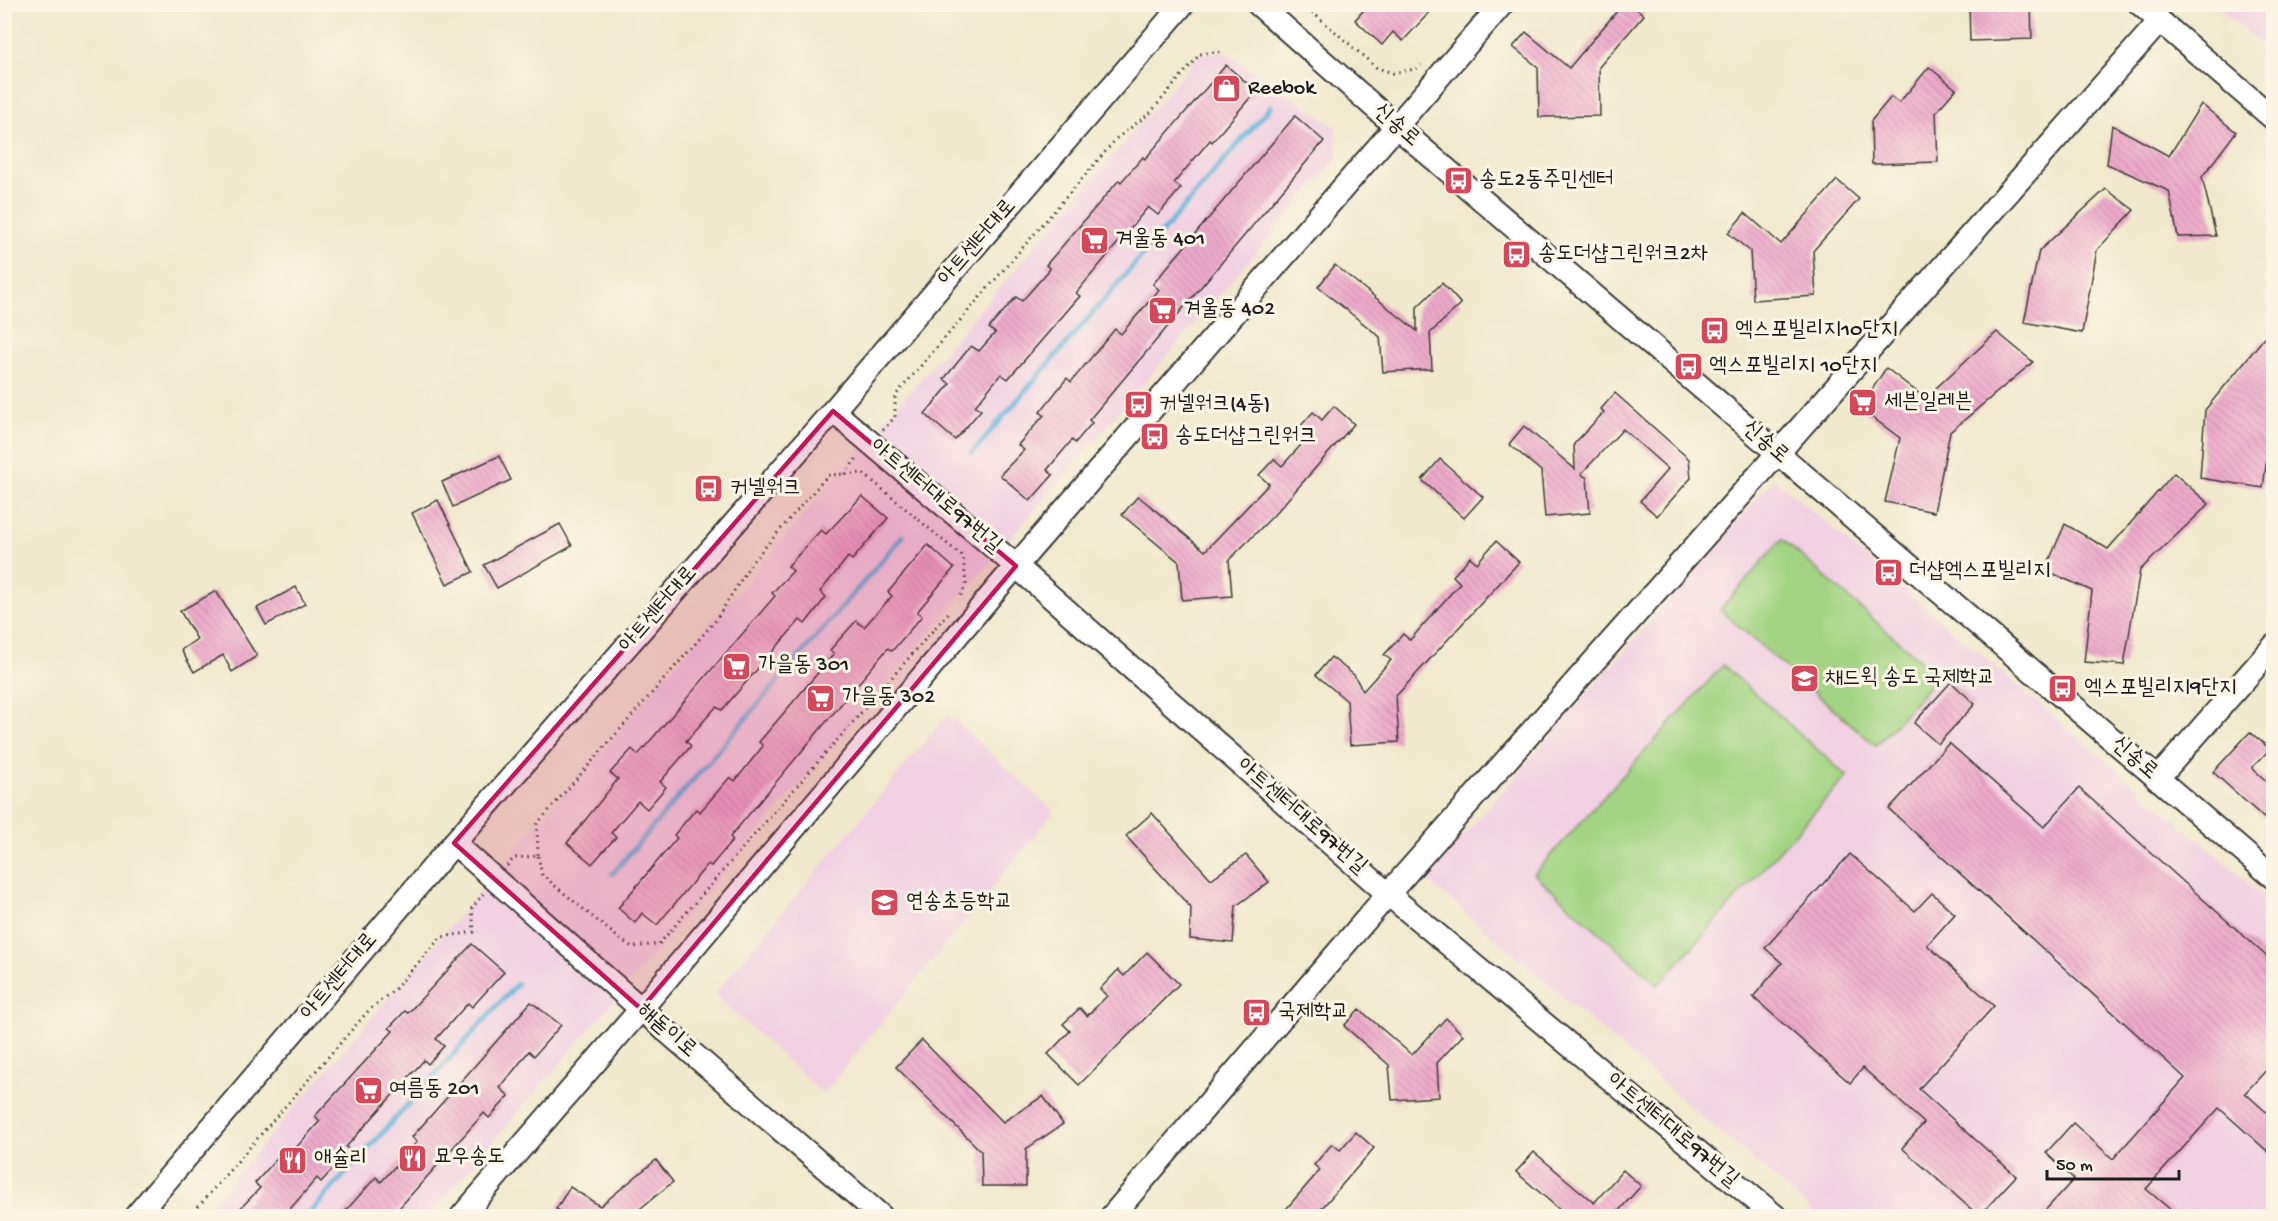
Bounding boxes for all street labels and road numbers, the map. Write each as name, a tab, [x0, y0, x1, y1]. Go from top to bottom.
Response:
street label: 신송로	[1367, 99, 1425, 153]
street label: 아트센터대로	[933, 194, 1023, 292]
street label: 신송로	[1736, 416, 1794, 470]
street label: 아트센터대로97번길	[864, 434, 1006, 560]
street label: 아트센터대로	[614, 561, 704, 659]
street label: 신송로	[2105, 732, 2163, 786]
street label: 아트센터대로97번길	[1231, 753, 1372, 881]
street label: 아트센터대로	[296, 928, 384, 1026]
street label: 해돋이로	[631, 998, 701, 1064]
street label: 아트센터대로97번길	[1601, 1068, 1743, 1194]

